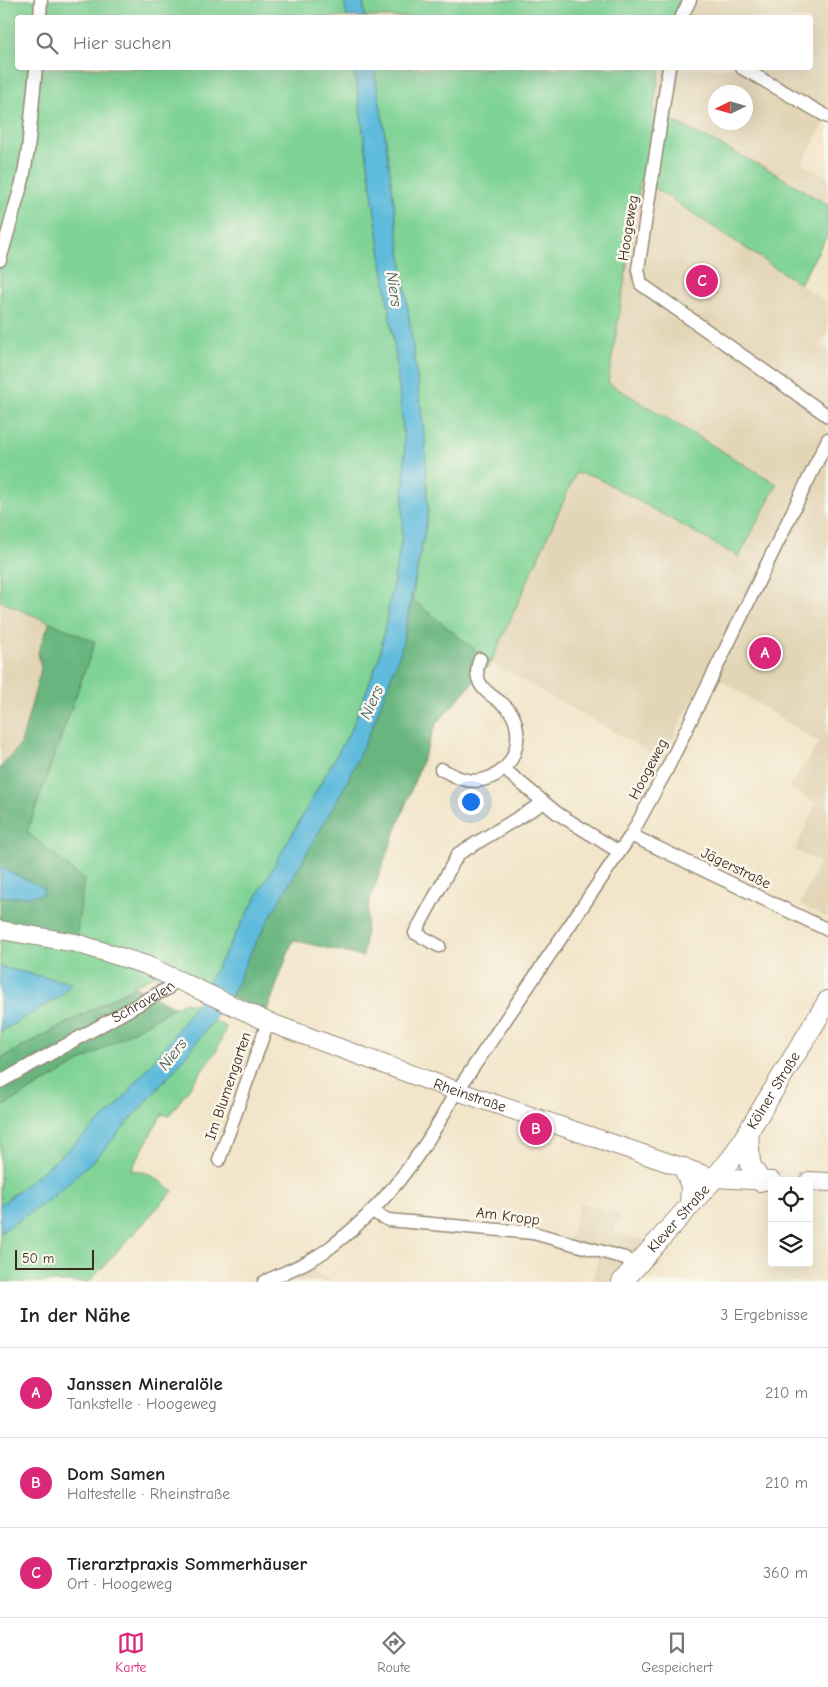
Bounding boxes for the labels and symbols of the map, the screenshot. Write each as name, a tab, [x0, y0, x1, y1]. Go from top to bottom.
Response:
north arrow	[708, 85, 753, 130]
street label: Hoogeweg	[614, 194, 642, 262]
pin: C	[686, 262, 718, 300]
water label: Niers	[383, 270, 405, 308]
pin: A	[749, 634, 781, 672]
water label: Niers	[357, 682, 387, 722]
street label: Hoogeweg	[624, 735, 672, 803]
your location	[458, 789, 484, 815]
street label: Jägerstraße	[698, 843, 774, 893]
street label: Schravelen	[108, 977, 179, 1027]
street label: Im Blumengarten	[201, 1030, 255, 1142]
water label: Niers	[155, 1035, 191, 1074]
street label: Kölner Straße	[743, 1048, 804, 1133]
street label: Rheinstraße	[431, 1074, 509, 1116]
pin: B	[520, 1110, 552, 1148]
street label: Klever Straße	[643, 1180, 714, 1256]
street label: Am Kropp	[475, 1203, 541, 1229]
scale bar	[15, 1247, 94, 1270]

